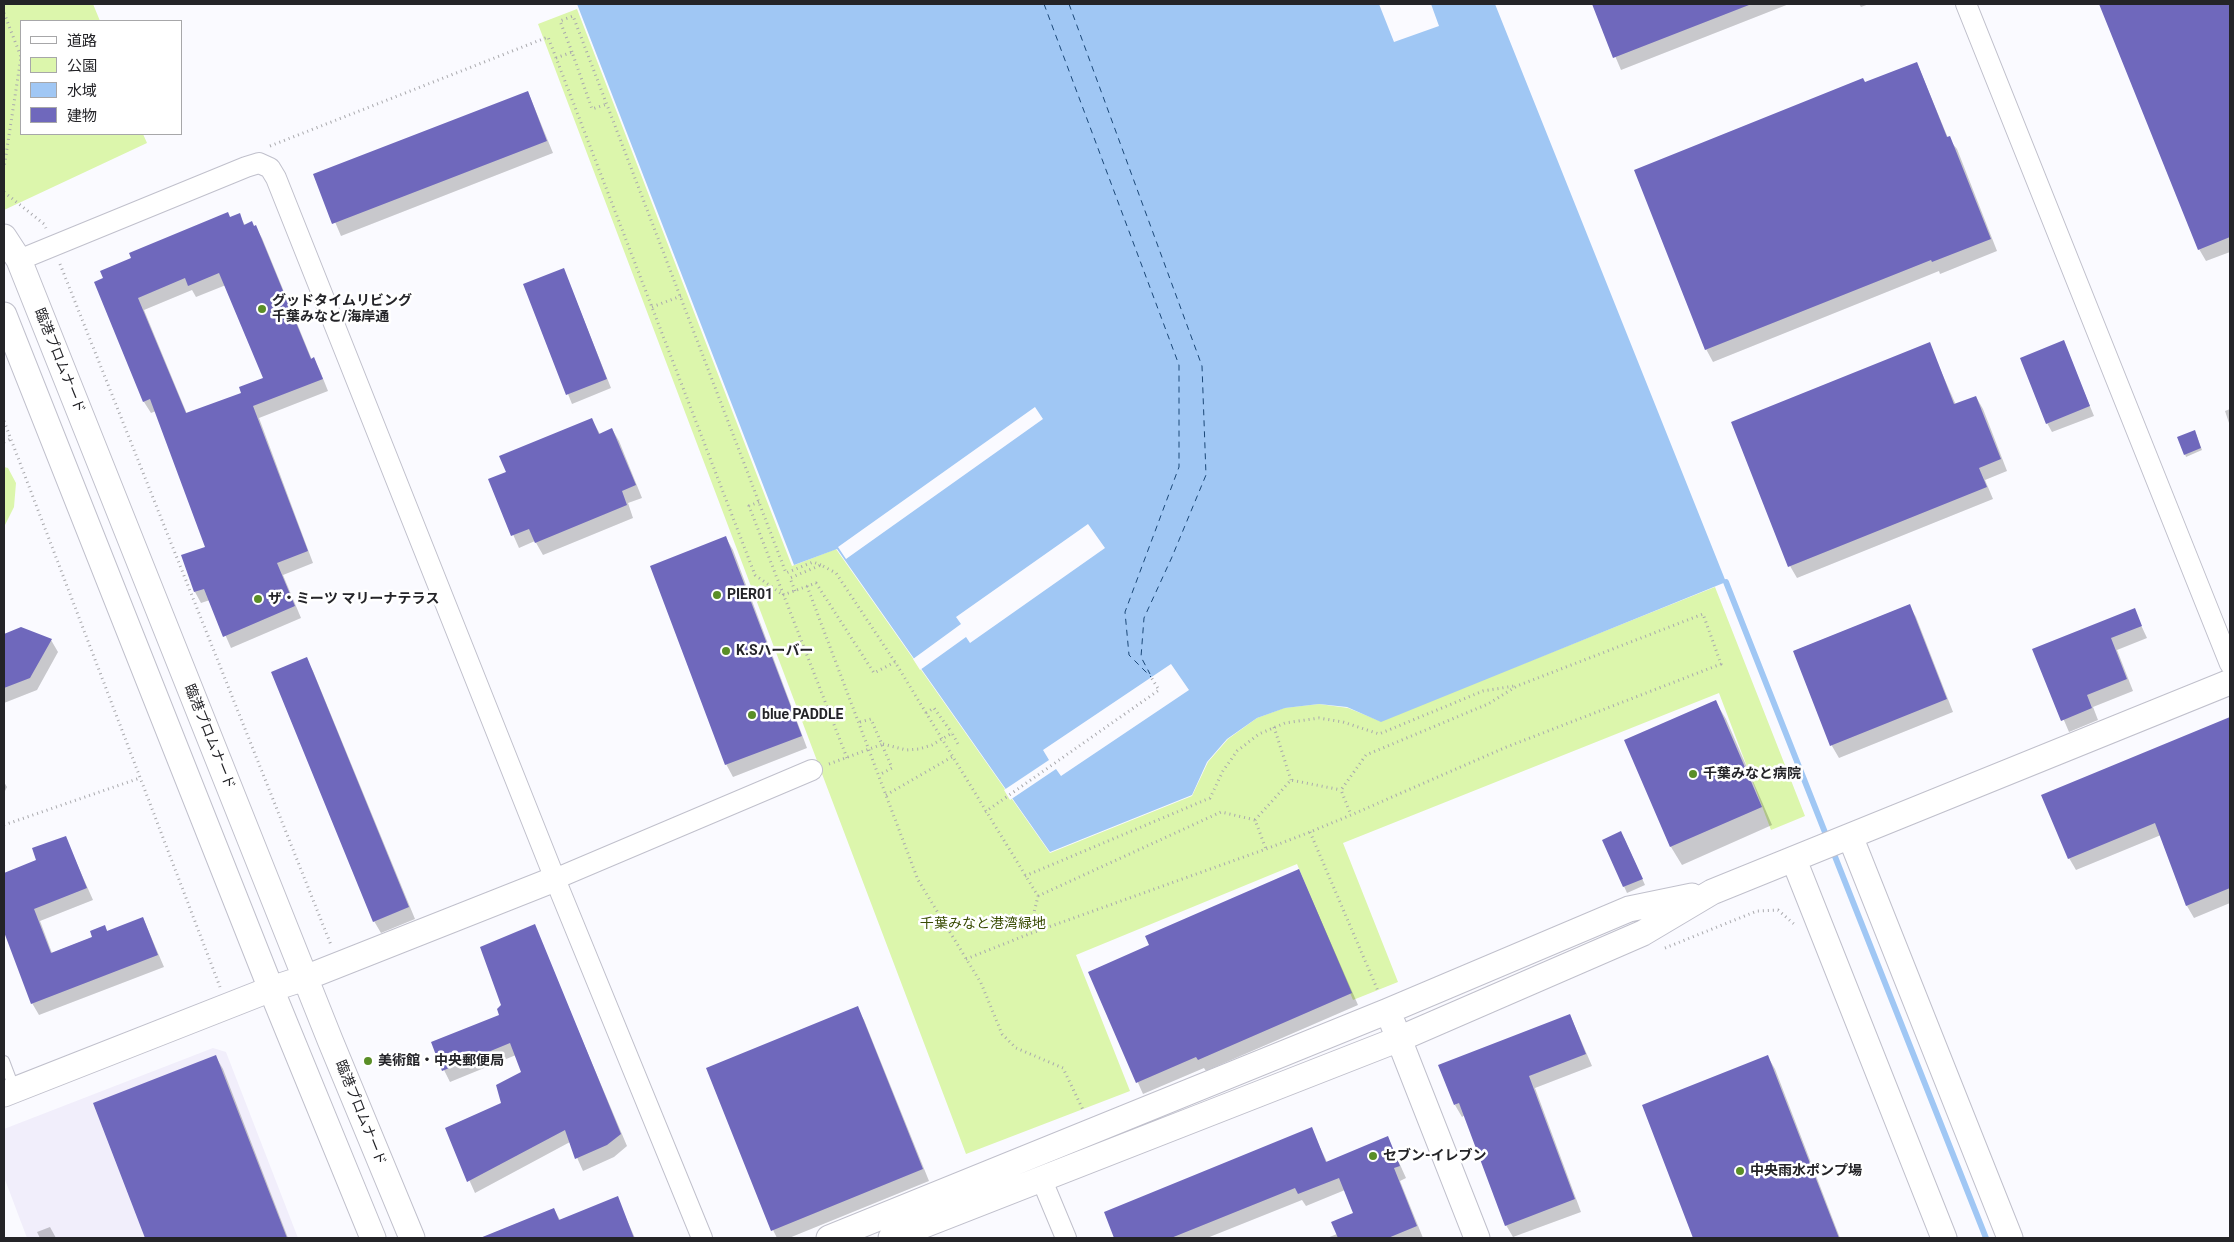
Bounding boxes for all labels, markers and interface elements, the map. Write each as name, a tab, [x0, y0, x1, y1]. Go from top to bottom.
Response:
legend	[20, 20, 182, 135]
text: 道路	[67, 32, 97, 50]
text: 公園	[67, 57, 97, 75]
text: 水域	[67, 82, 97, 100]
text: 建物	[67, 107, 97, 125]
place label: グッドタイムリビング 千葉みなと/海岸通	[272, 293, 412, 326]
marker: グッドタイムリビング 千葉みなと/海岸通	[256, 303, 268, 315]
street label: 臨港プロムナード	[30, 306, 88, 416]
place label: PIER01	[727, 587, 773, 603]
marker: PIER01	[711, 589, 723, 601]
place label: ザ・ミーツ マリーナテラス	[268, 591, 439, 607]
marker: ザ・ミーツ マリーナテラス	[252, 593, 264, 605]
place label: K.Sハーバー	[736, 643, 814, 659]
marker: K.Sハーバー	[720, 645, 732, 657]
street label: 臨港プロムナード	[180, 682, 238, 792]
place label: blue PADDLE	[762, 707, 843, 723]
marker: blue PADDLE	[746, 709, 758, 721]
place label: 千葉みなと病院	[1703, 766, 1801, 782]
marker: 千葉みなと病院	[1687, 768, 1699, 780]
park label: 千葉みなと港湾緑地	[920, 916, 1046, 932]
place label: 美術館・中央郵便局	[378, 1053, 504, 1069]
marker: 美術館・中央郵便局	[362, 1055, 374, 1067]
street label: 臨港プロムナード	[331, 1058, 389, 1168]
place label: セブン-イレブン	[1383, 1148, 1487, 1164]
marker: セブン-イレブン	[1367, 1150, 1379, 1162]
place label: 中央雨水ポンプ場	[1750, 1163, 1862, 1179]
marker: 中央雨水ポンプ場	[1734, 1165, 1746, 1177]

